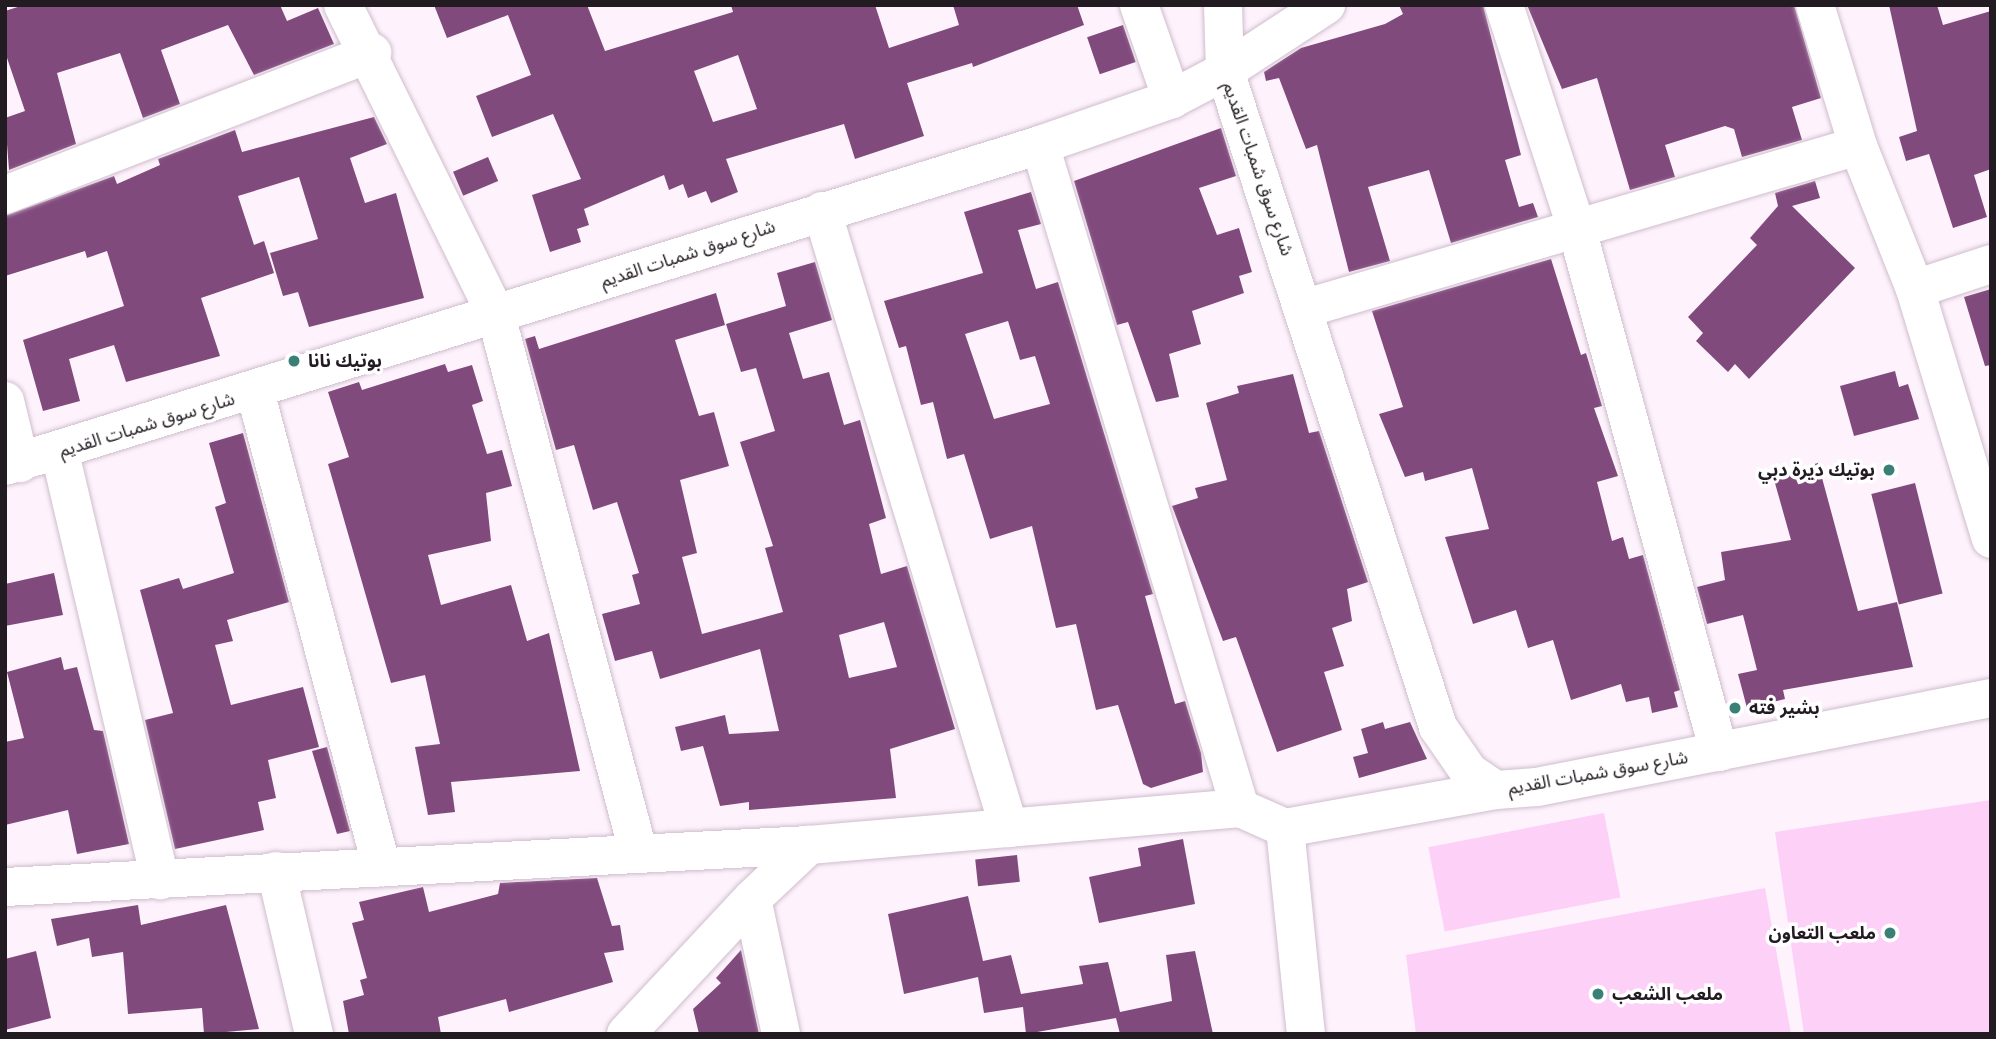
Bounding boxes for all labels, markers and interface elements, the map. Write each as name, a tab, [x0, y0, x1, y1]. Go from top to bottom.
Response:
street label: شارع سوق شمبات القديم	[1218, 79, 1298, 259]
street label: شارع سوق شمبات القديم	[598, 216, 778, 292]
place label: بوتيك نانا	[308, 350, 382, 372]
marker: بوتيك نانا	[286, 353, 302, 369]
street label: شارع سوق شمبات القديم	[57, 388, 237, 462]
place label: بوتيك ديرة دبي	[1758, 459, 1875, 481]
marker: بوتيك ديرة دبي	[1881, 462, 1897, 478]
place label: بشير فته	[1749, 697, 1820, 719]
marker: بشير فته	[1727, 700, 1743, 716]
street label: شارع سوق شمبات القديم	[1506, 747, 1690, 799]
place label: ملعب التعاون	[1769, 922, 1876, 944]
marker: ملعب التعاون	[1882, 925, 1898, 941]
place label: ملعب الشعب	[1612, 983, 1723, 1005]
marker: ملعب الشعب	[1590, 986, 1606, 1002]

